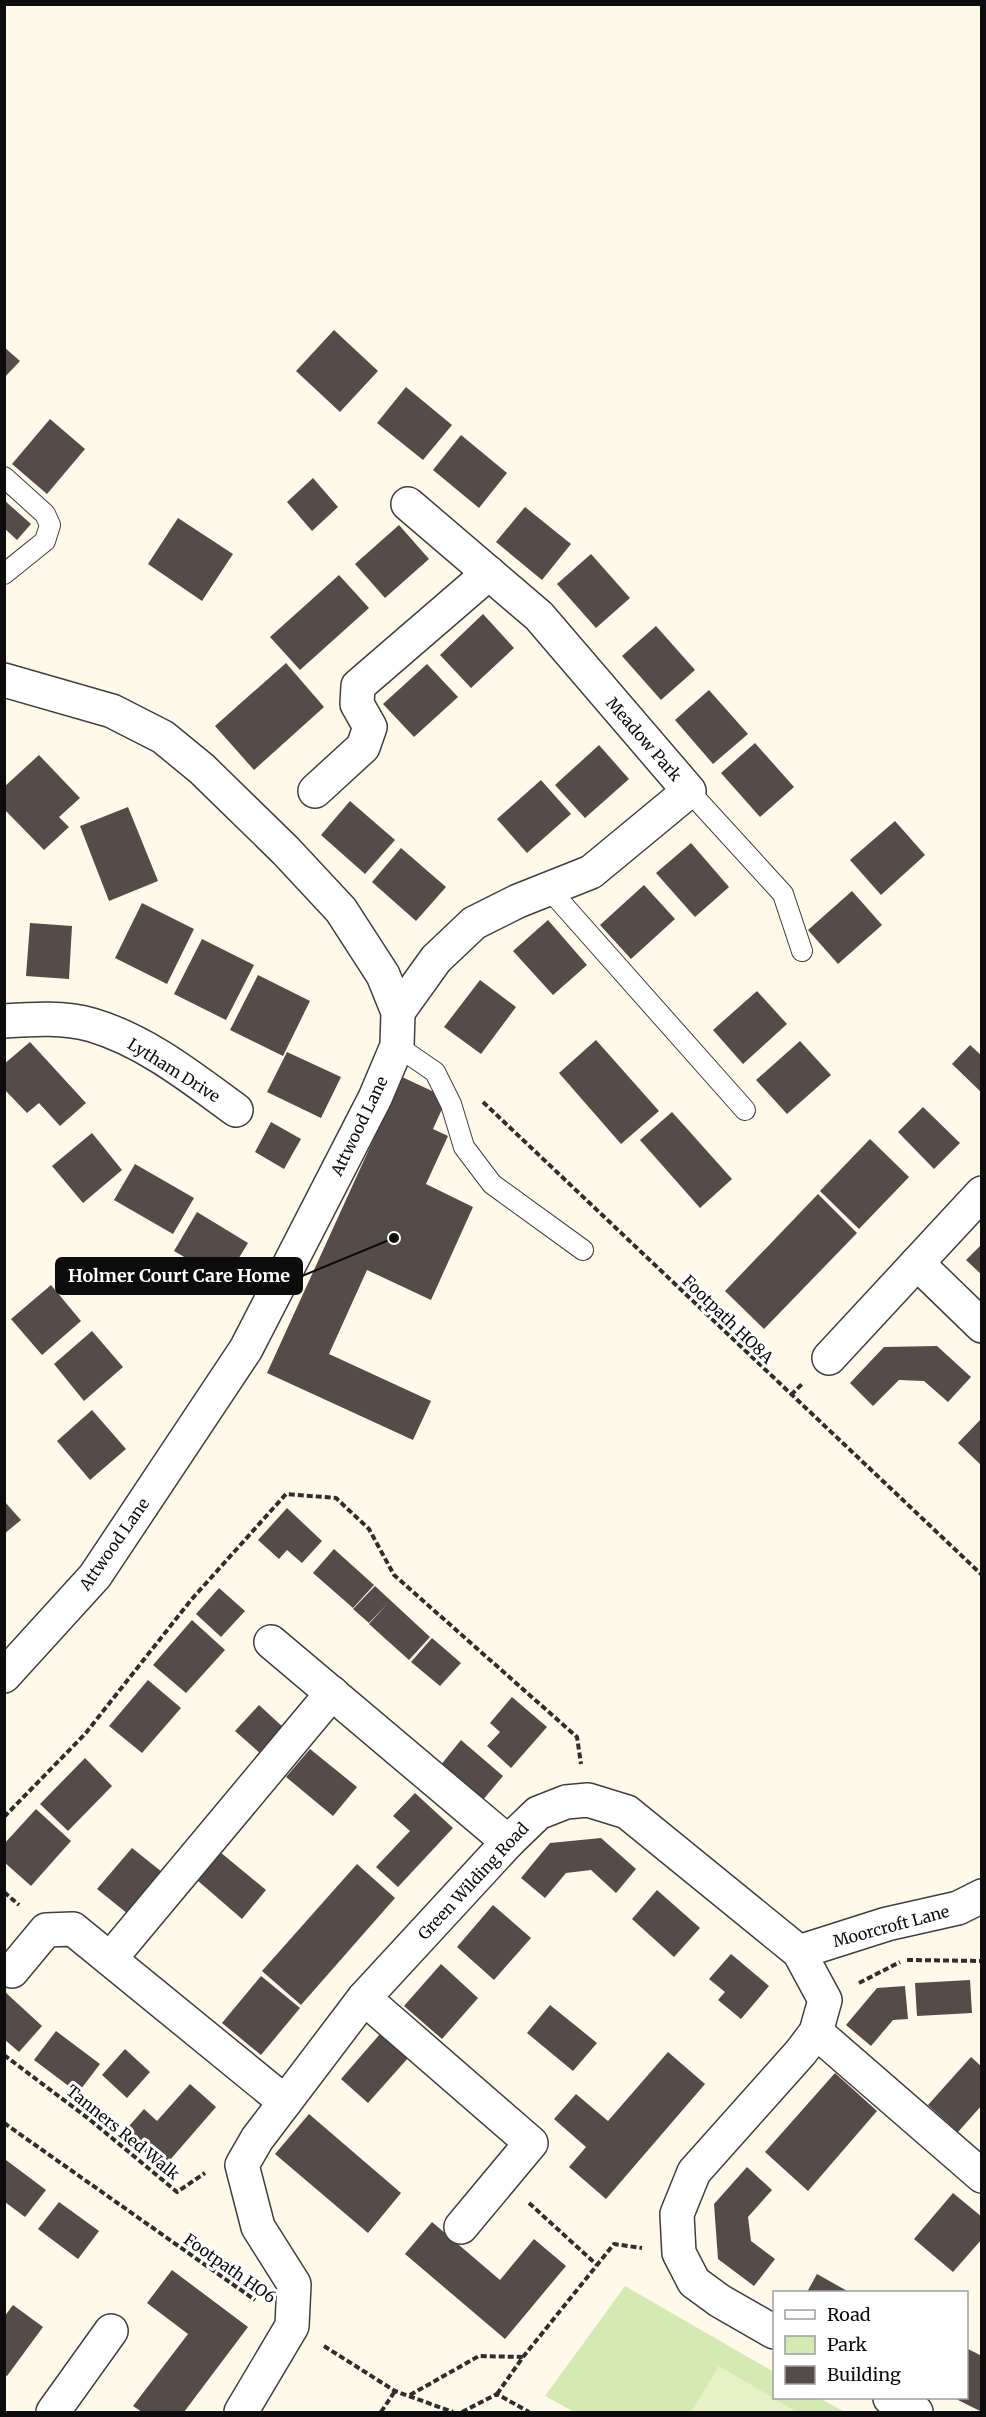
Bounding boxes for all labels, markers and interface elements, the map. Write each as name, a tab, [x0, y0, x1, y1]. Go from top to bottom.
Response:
street label: Meadow Park	[602, 693, 686, 786]
street label: Lytham Drive	[124, 1034, 224, 1106]
street label: Attwood Lane	[326, 1073, 392, 1180]
callout: Holmer Court Care Home	[56, 1258, 302, 1294]
text: Holmer Court Care Home	[68, 1264, 290, 1287]
street label: Footpath HO8A	[678, 1271, 778, 1368]
street label: Attwood Lane	[74, 1494, 153, 1595]
street label: Green Wilding Road	[413, 1818, 533, 1944]
street label: Moorcroft Lane	[831, 1901, 951, 1951]
street label: Tanners Red Walk	[62, 2080, 184, 2184]
street label: Footpath HO6	[180, 2229, 280, 2307]
legend	[773, 2291, 968, 2399]
text: Road	[827, 2303, 871, 2326]
text: Park	[827, 2333, 868, 2356]
text: Building	[827, 2363, 901, 2386]

